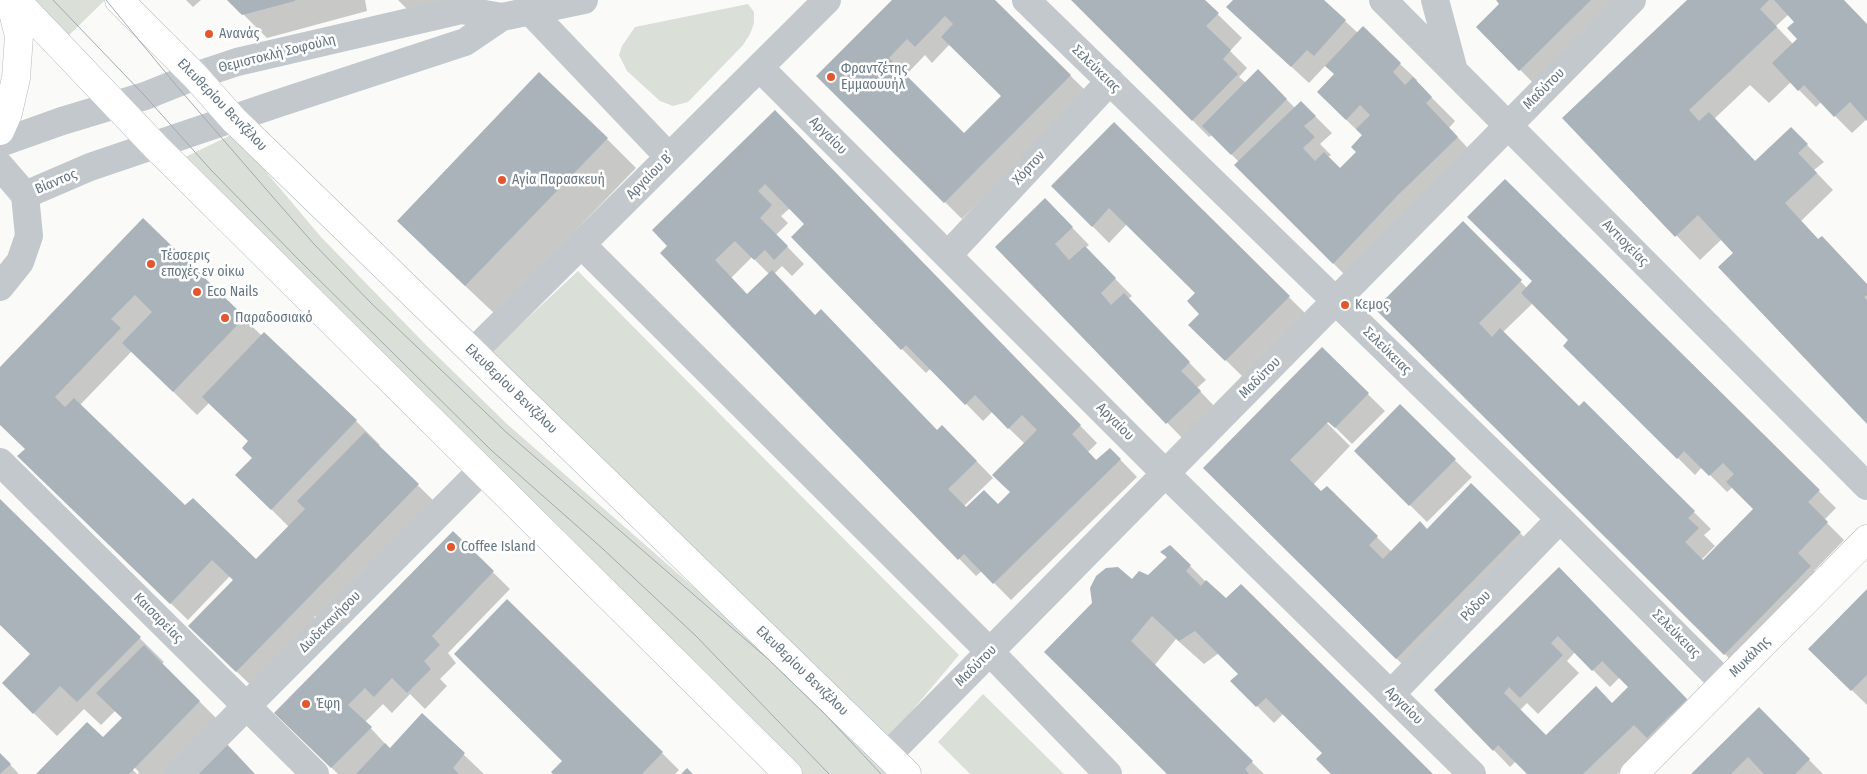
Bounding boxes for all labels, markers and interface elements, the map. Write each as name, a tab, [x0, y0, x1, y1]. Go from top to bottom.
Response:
place label: Ανανάς	[219, 26, 259, 42]
marker: Ανανάς	[203, 28, 215, 40]
street label: Θεμιστοκλή Σοφούλη	[217, 31, 337, 77]
street label: Σελεύκειας	[1068, 42, 1124, 96]
street label: Ελευθερίου Βενιζέλου	[174, 55, 270, 155]
place label: Φραντζέτης Εμμαουυήλ	[841, 61, 907, 94]
street label: Μαδύτου	[1520, 65, 1568, 113]
marker: Φραντζέτης Εμμαουυήλ	[825, 71, 837, 83]
street label: Αργαίου	[806, 114, 850, 158]
street label: Χόρτον	[1009, 148, 1049, 188]
street label: Αργαίου Β᾽	[623, 149, 677, 203]
street label: Βίαντος	[33, 166, 79, 198]
place label: Αγία Παρασκευή	[512, 172, 605, 188]
marker: Αγία Παρασκευή	[496, 174, 508, 186]
street label: Αντιοχείας	[1598, 216, 1652, 270]
place label: Τέσσερις εποχές εν οίκω	[161, 248, 244, 280]
marker: Τέσσερις εποχές εν οίκω	[145, 258, 157, 270]
place label: Eco Nails	[207, 284, 258, 300]
marker: Eco Nails	[191, 286, 203, 298]
place label: Κεμος	[1355, 297, 1389, 313]
marker: Κεμος	[1339, 299, 1351, 311]
place label: Παραδοσιακό	[235, 310, 313, 326]
marker: Παραδοσιακό	[219, 312, 231, 324]
street label: Σελεύκειας	[1359, 324, 1415, 378]
street label: Ελευθερίου Βενιζέλου	[461, 341, 561, 437]
street label: Μαδύτου	[1236, 354, 1284, 402]
street label: Αργαίου	[1093, 400, 1137, 444]
place label: Coffee Island	[461, 539, 536, 555]
marker: Coffee Island	[445, 541, 457, 553]
street label: Ρόδου	[1457, 587, 1495, 625]
street label: Δωδεκανήσου	[296, 588, 364, 656]
street label: Καισαρείας	[130, 590, 186, 646]
street label: Σελεύκειας	[1649, 607, 1703, 661]
street label: Ελευθερίου Βενιζέλου	[752, 623, 852, 719]
street label: Μυκάλης	[1726, 633, 1774, 681]
street label: Μαδύτου	[952, 642, 1000, 690]
street label: Αργαίου	[1382, 684, 1426, 728]
place label: Έφη	[316, 696, 340, 712]
marker: Έφη	[300, 698, 312, 710]

